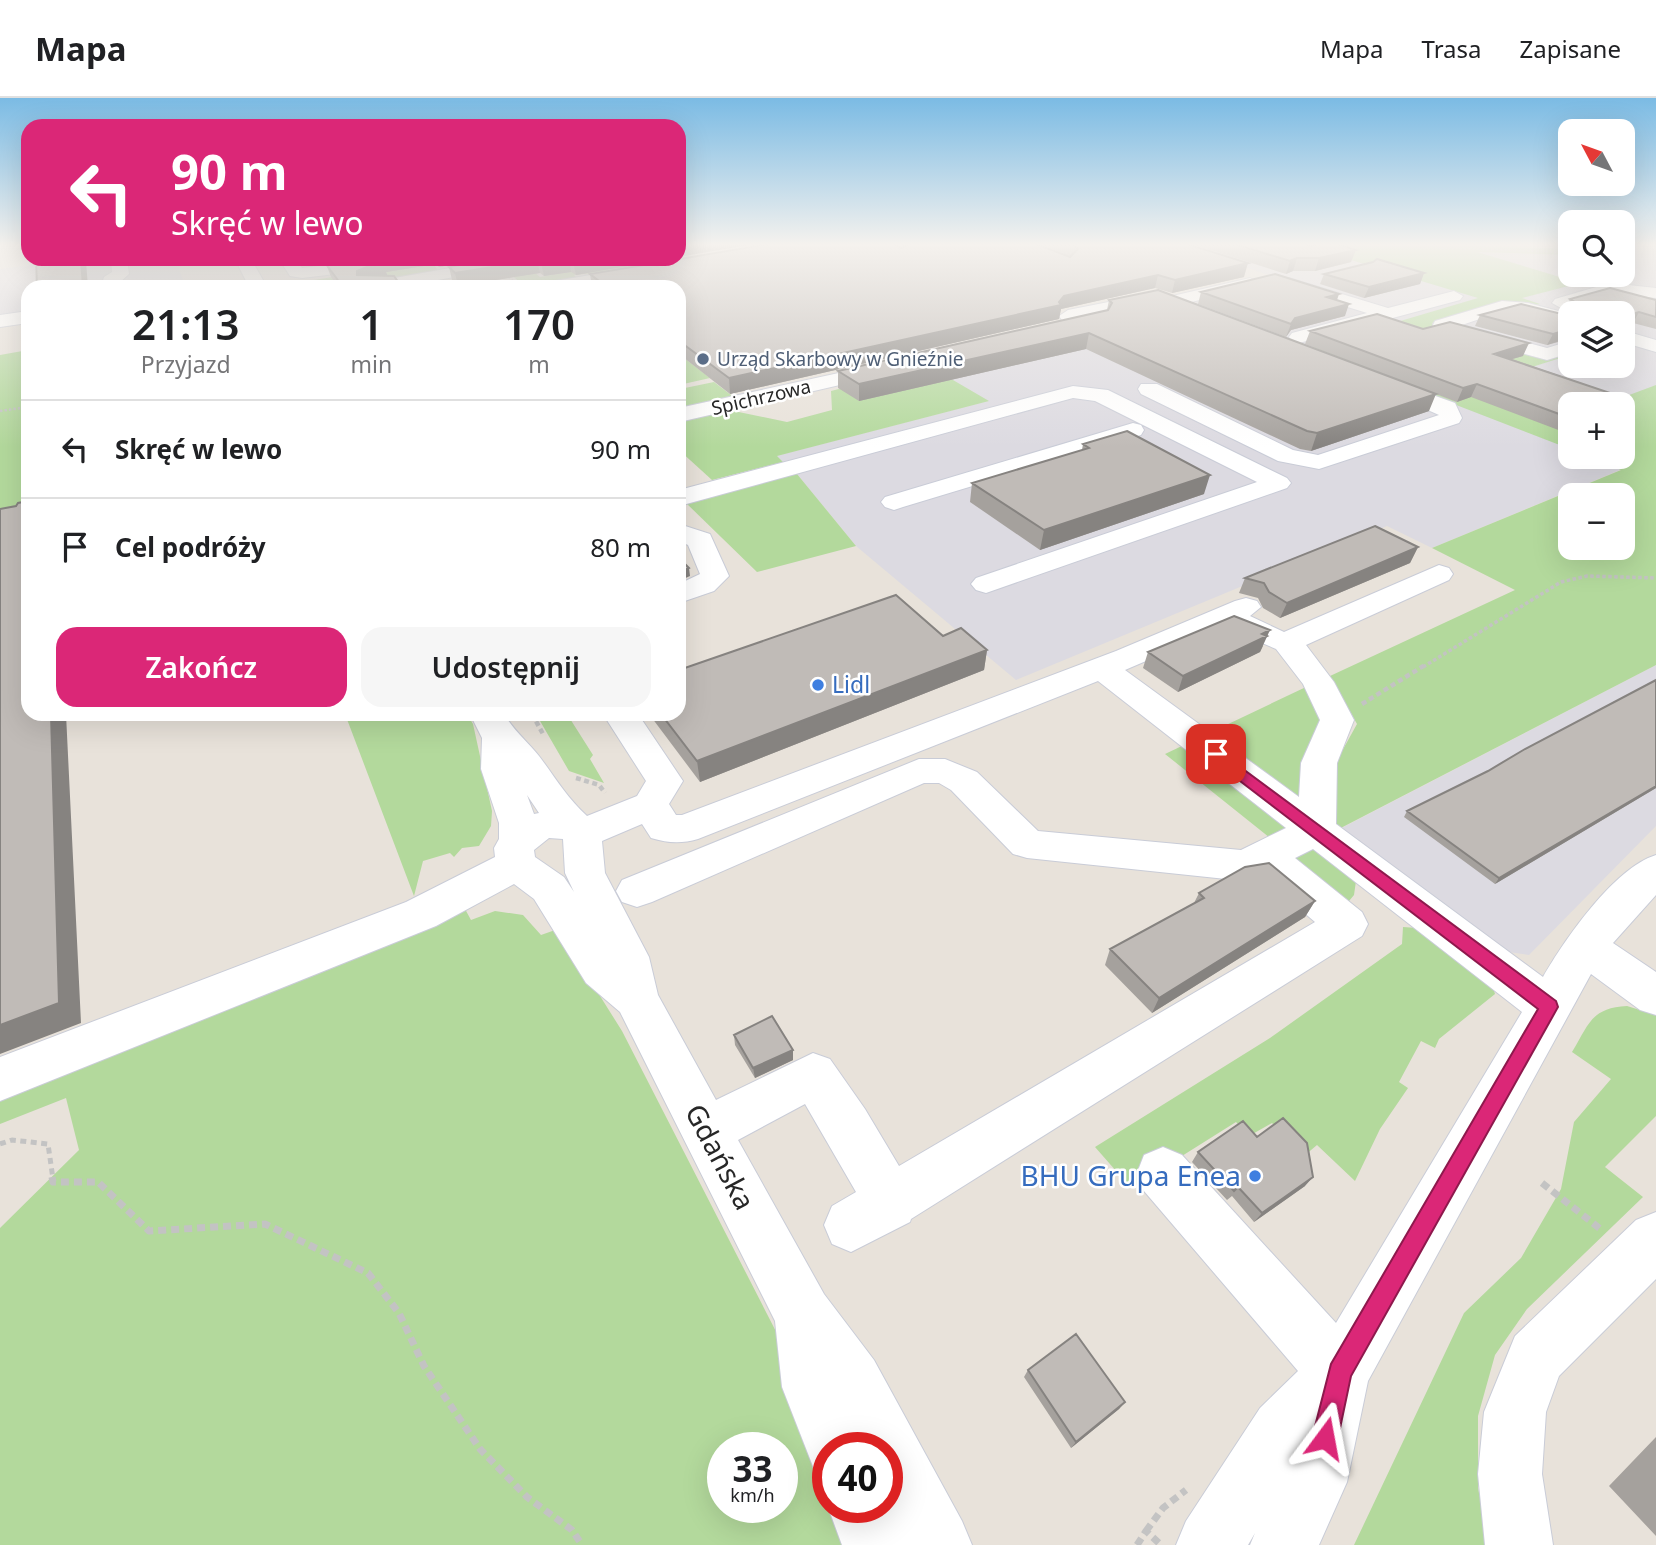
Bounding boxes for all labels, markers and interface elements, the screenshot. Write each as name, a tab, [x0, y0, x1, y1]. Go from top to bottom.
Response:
text: Mapa	[35, 26, 127, 71]
text: Mapa	[1320, 32, 1384, 65]
text: Trasa	[1422, 32, 1482, 65]
text: Zapisane	[1520, 32, 1621, 65]
north arrow	[1558, 119, 1634, 196]
map controls	[1558, 119, 1635, 560]
text: 90 m	[171, 138, 288, 204]
icon: left	[56, 147, 147, 238]
text: Skręć w lewo	[171, 201, 364, 244]
button: search	[1558, 210, 1635, 287]
text: 21:13	[132, 295, 240, 352]
text: 1	[359, 295, 383, 352]
text: 170	[503, 295, 575, 352]
button: layers	[1558, 301, 1635, 378]
place label: Urząd Skarbowy w Gnieźnie	[717, 346, 964, 372]
text: Przyjazd	[141, 348, 231, 380]
text: min	[350, 348, 392, 380]
text: m	[528, 348, 550, 380]
marker: Urząd Skarbowy w Gnieźnie	[695, 351, 711, 367]
street label: Spichrzowa	[709, 373, 813, 421]
button: +	[1558, 392, 1635, 469]
icon: left	[56, 430, 94, 468]
text: Skręć w lewo	[115, 431, 282, 467]
text: 90 m	[590, 431, 651, 467]
button: −	[1558, 483, 1635, 560]
icon: arrive	[56, 528, 94, 566]
text: Cel podróży	[115, 529, 266, 565]
text: 80 m	[590, 529, 651, 565]
button: Zakończ	[56, 627, 347, 707]
button: Udostępnij	[361, 627, 651, 707]
place label: Lidl	[832, 668, 870, 700]
marker: Lidl	[810, 677, 826, 693]
pin	[1186, 724, 1246, 784]
icon: arrive	[1197, 735, 1235, 773]
street label: Gdańska	[677, 1097, 765, 1216]
place label: BHU Grupa Enea	[1020, 1156, 1241, 1194]
marker: BHU Grupa Enea	[1247, 1168, 1263, 1184]
position arrow	[1288, 1401, 1362, 1475]
speed limit sign: 40	[812, 1432, 903, 1523]
text: 33	[732, 1445, 773, 1492]
text: km/h	[730, 1483, 775, 1507]

